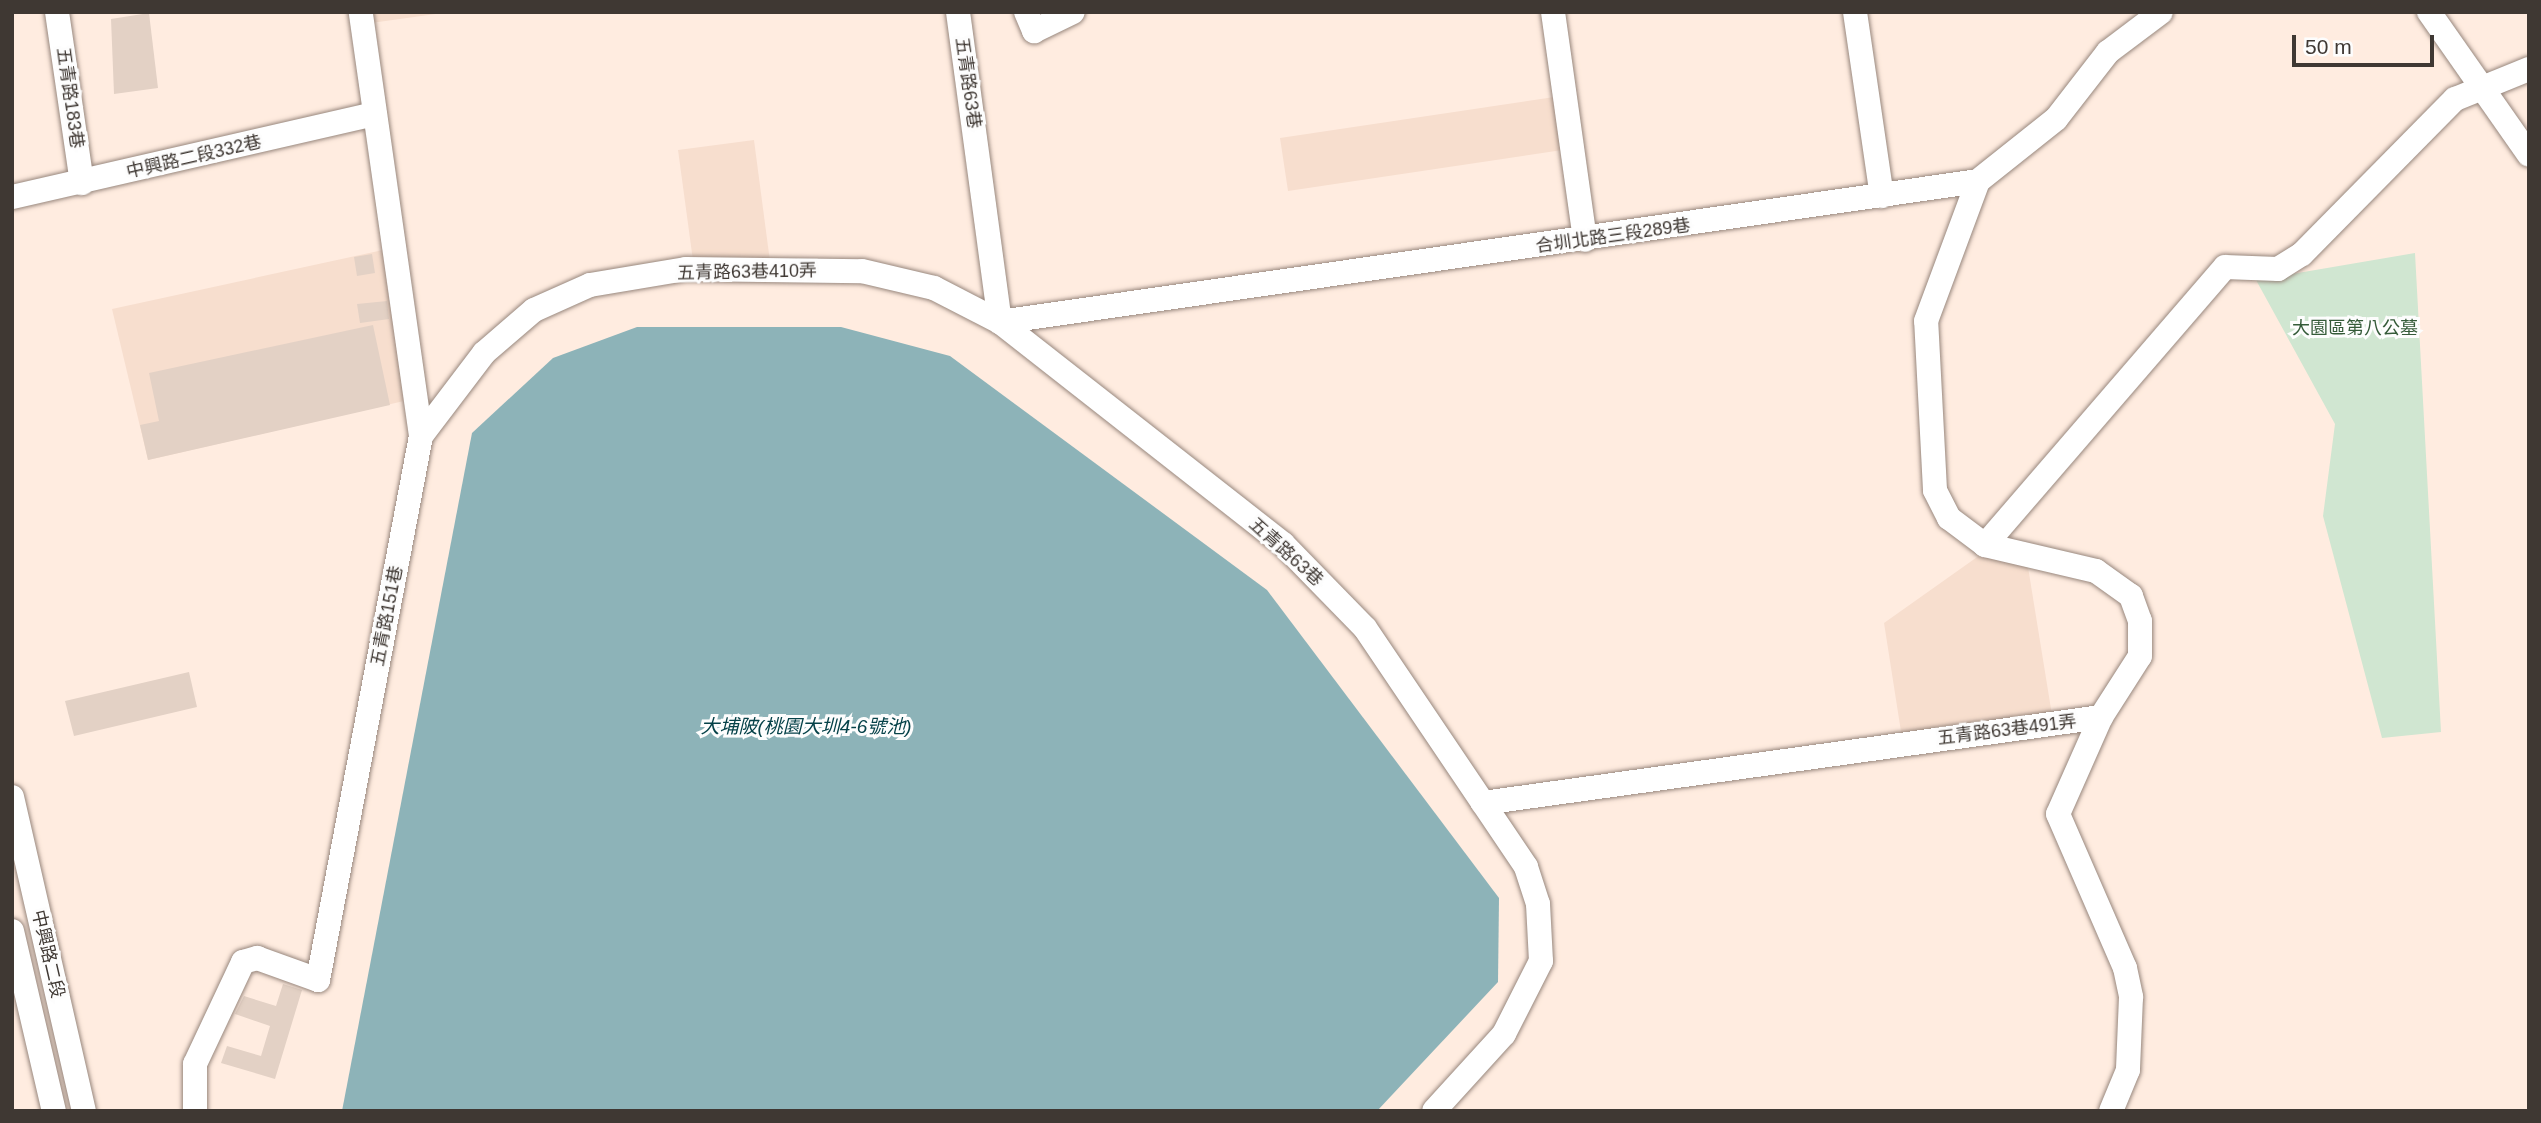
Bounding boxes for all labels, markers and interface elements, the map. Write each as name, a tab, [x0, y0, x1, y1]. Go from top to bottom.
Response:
scale bar	[2296, 21, 2438, 65]
text: 50 m	[2305, 35, 2352, 58]
street label: 五青路63巷	[951, 36, 985, 130]
street label: 五青路183巷	[52, 46, 88, 150]
street label: 中興路二段332巷	[124, 131, 264, 183]
street label: 合圳北路三段289巷	[1534, 214, 1692, 258]
street label: 五青路63巷410弄	[677, 260, 817, 284]
park label: 大園區第八公墓	[2292, 317, 2418, 339]
street label: 五青路63巷	[1245, 513, 1327, 591]
street label: 五青路151巷	[367, 564, 407, 668]
street label: 五青路63巷491弄	[1936, 711, 2078, 749]
water label: 大埔陂(桃園大圳4-6號池)	[700, 716, 912, 738]
street label: 中興路二段	[27, 908, 69, 1000]

